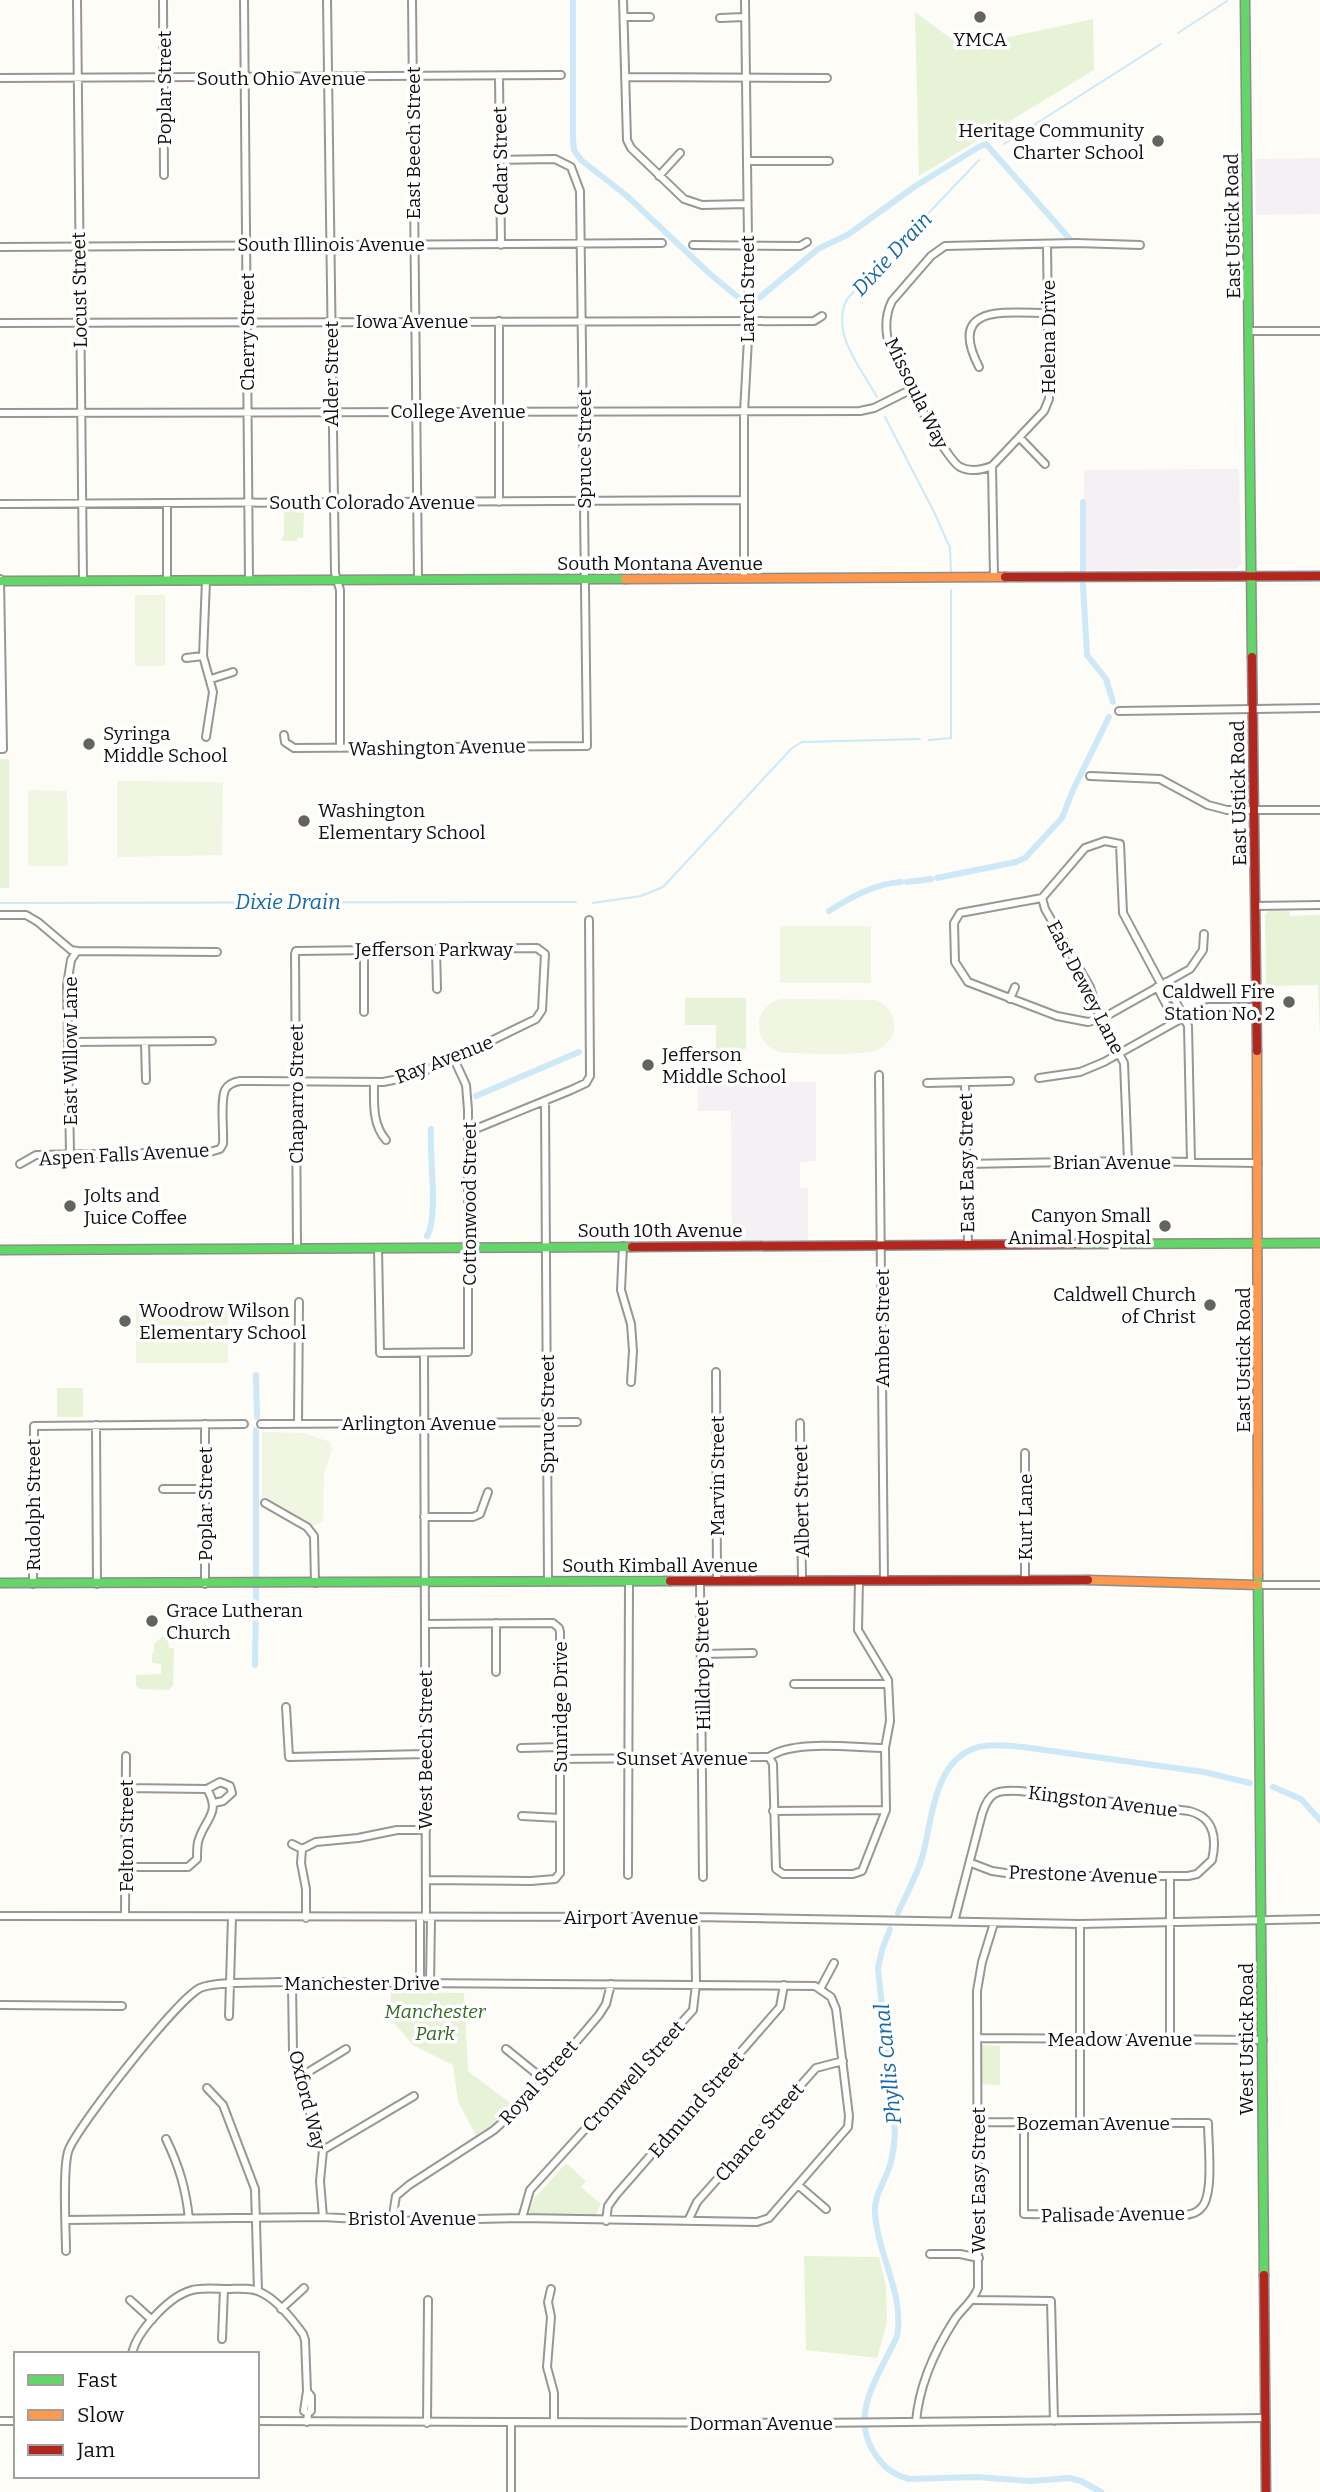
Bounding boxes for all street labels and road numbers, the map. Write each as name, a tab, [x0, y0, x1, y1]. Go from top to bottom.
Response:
street label: Poplar Street	[153, 31, 176, 145]
street label: East Beech Street	[402, 66, 425, 220]
street label: South Ohio Avenue	[196, 67, 366, 90]
street label: Cedar Street	[488, 106, 513, 216]
street label: East Ustick Road	[1220, 153, 1245, 299]
street label: Locust Street	[67, 232, 92, 348]
street label: South Illinois Avenue	[237, 233, 425, 256]
street label: Larch Street	[736, 235, 759, 343]
street label: Cherry Street	[236, 273, 259, 391]
street label: Helena Drive	[1037, 280, 1060, 394]
street label: Iowa Avenue	[356, 310, 468, 333]
street label: Alder Street	[320, 321, 343, 427]
street label: Missoula Way	[880, 334, 954, 453]
street label: Spruce Street	[573, 389, 596, 509]
street label: College Avenue	[390, 400, 526, 423]
street label: South Colorado Avenue	[269, 491, 475, 514]
street label: South Montana Avenue	[557, 552, 763, 575]
street label: East Ustick Road	[1226, 720, 1251, 866]
street label: Washington Avenue	[348, 734, 526, 761]
street label: East Dewey Lane	[1042, 917, 1129, 1058]
street label: Jefferson Parkway	[354, 938, 514, 961]
street label: East Willow Lane	[59, 976, 82, 1126]
street label: Chaparro Street	[285, 1024, 308, 1164]
street label: Ray Avenue	[392, 1030, 496, 1089]
street label: East Easy Street	[954, 1093, 979, 1233]
street label: Cottonwood Street	[458, 1122, 481, 1286]
street label: Aspen Falls Avenue	[38, 1139, 210, 1170]
street label: Brian Avenue	[1053, 1151, 1171, 1174]
street label: South 10th Avenue	[577, 1219, 743, 1242]
street label: Amber Street	[871, 1269, 894, 1387]
street label: East Ustick Road	[1232, 1287, 1255, 1433]
street label: Spruce Street	[536, 1354, 559, 1474]
street label: Arlington Avenue	[342, 1412, 496, 1435]
street label: Marvin Street	[706, 1416, 729, 1536]
street label: Rudolph Street	[22, 1439, 45, 1571]
street label: Albert Street	[789, 1444, 814, 1558]
street label: Poplar Street	[194, 1447, 217, 1561]
street label: Kurt Lane	[1014, 1474, 1037, 1560]
street label: South Kimball Avenue	[562, 1554, 758, 1577]
street label: Hilldrop Street	[690, 1599, 715, 1731]
street label: Sunridge Drive	[549, 1641, 572, 1773]
street label: West Beech Street	[414, 1670, 437, 1830]
street label: Sunset Avenue	[616, 1747, 748, 1770]
street label: Felton Street	[115, 1780, 138, 1892]
street label: Kingston Avenue	[1027, 1781, 1179, 1822]
street label: Prestone Avenue	[1008, 1860, 1158, 1889]
street label: Airport Avenue	[563, 1906, 699, 1929]
street label: West Ustick Road	[1235, 1963, 1258, 2115]
street label: Manchester Drive	[284, 1972, 440, 1995]
street label: Cromwell Street	[577, 2016, 689, 2137]
street label: Meadow Avenue	[1047, 2028, 1193, 2051]
street label: Royal Street	[494, 2035, 582, 2129]
street label: Edmund Street	[644, 2046, 749, 2162]
street label: Oxford Way	[284, 2048, 331, 2153]
street label: Chance Street	[710, 2078, 809, 2186]
street label: West Easy Street	[967, 2107, 990, 2253]
street label: Bozeman Avenue	[1016, 2112, 1170, 2135]
street label: Palisade Avenue	[1041, 2202, 1185, 2227]
street label: Bristol Avenue	[348, 2207, 476, 2230]
street label: Dorman Avenue	[689, 2412, 833, 2435]

